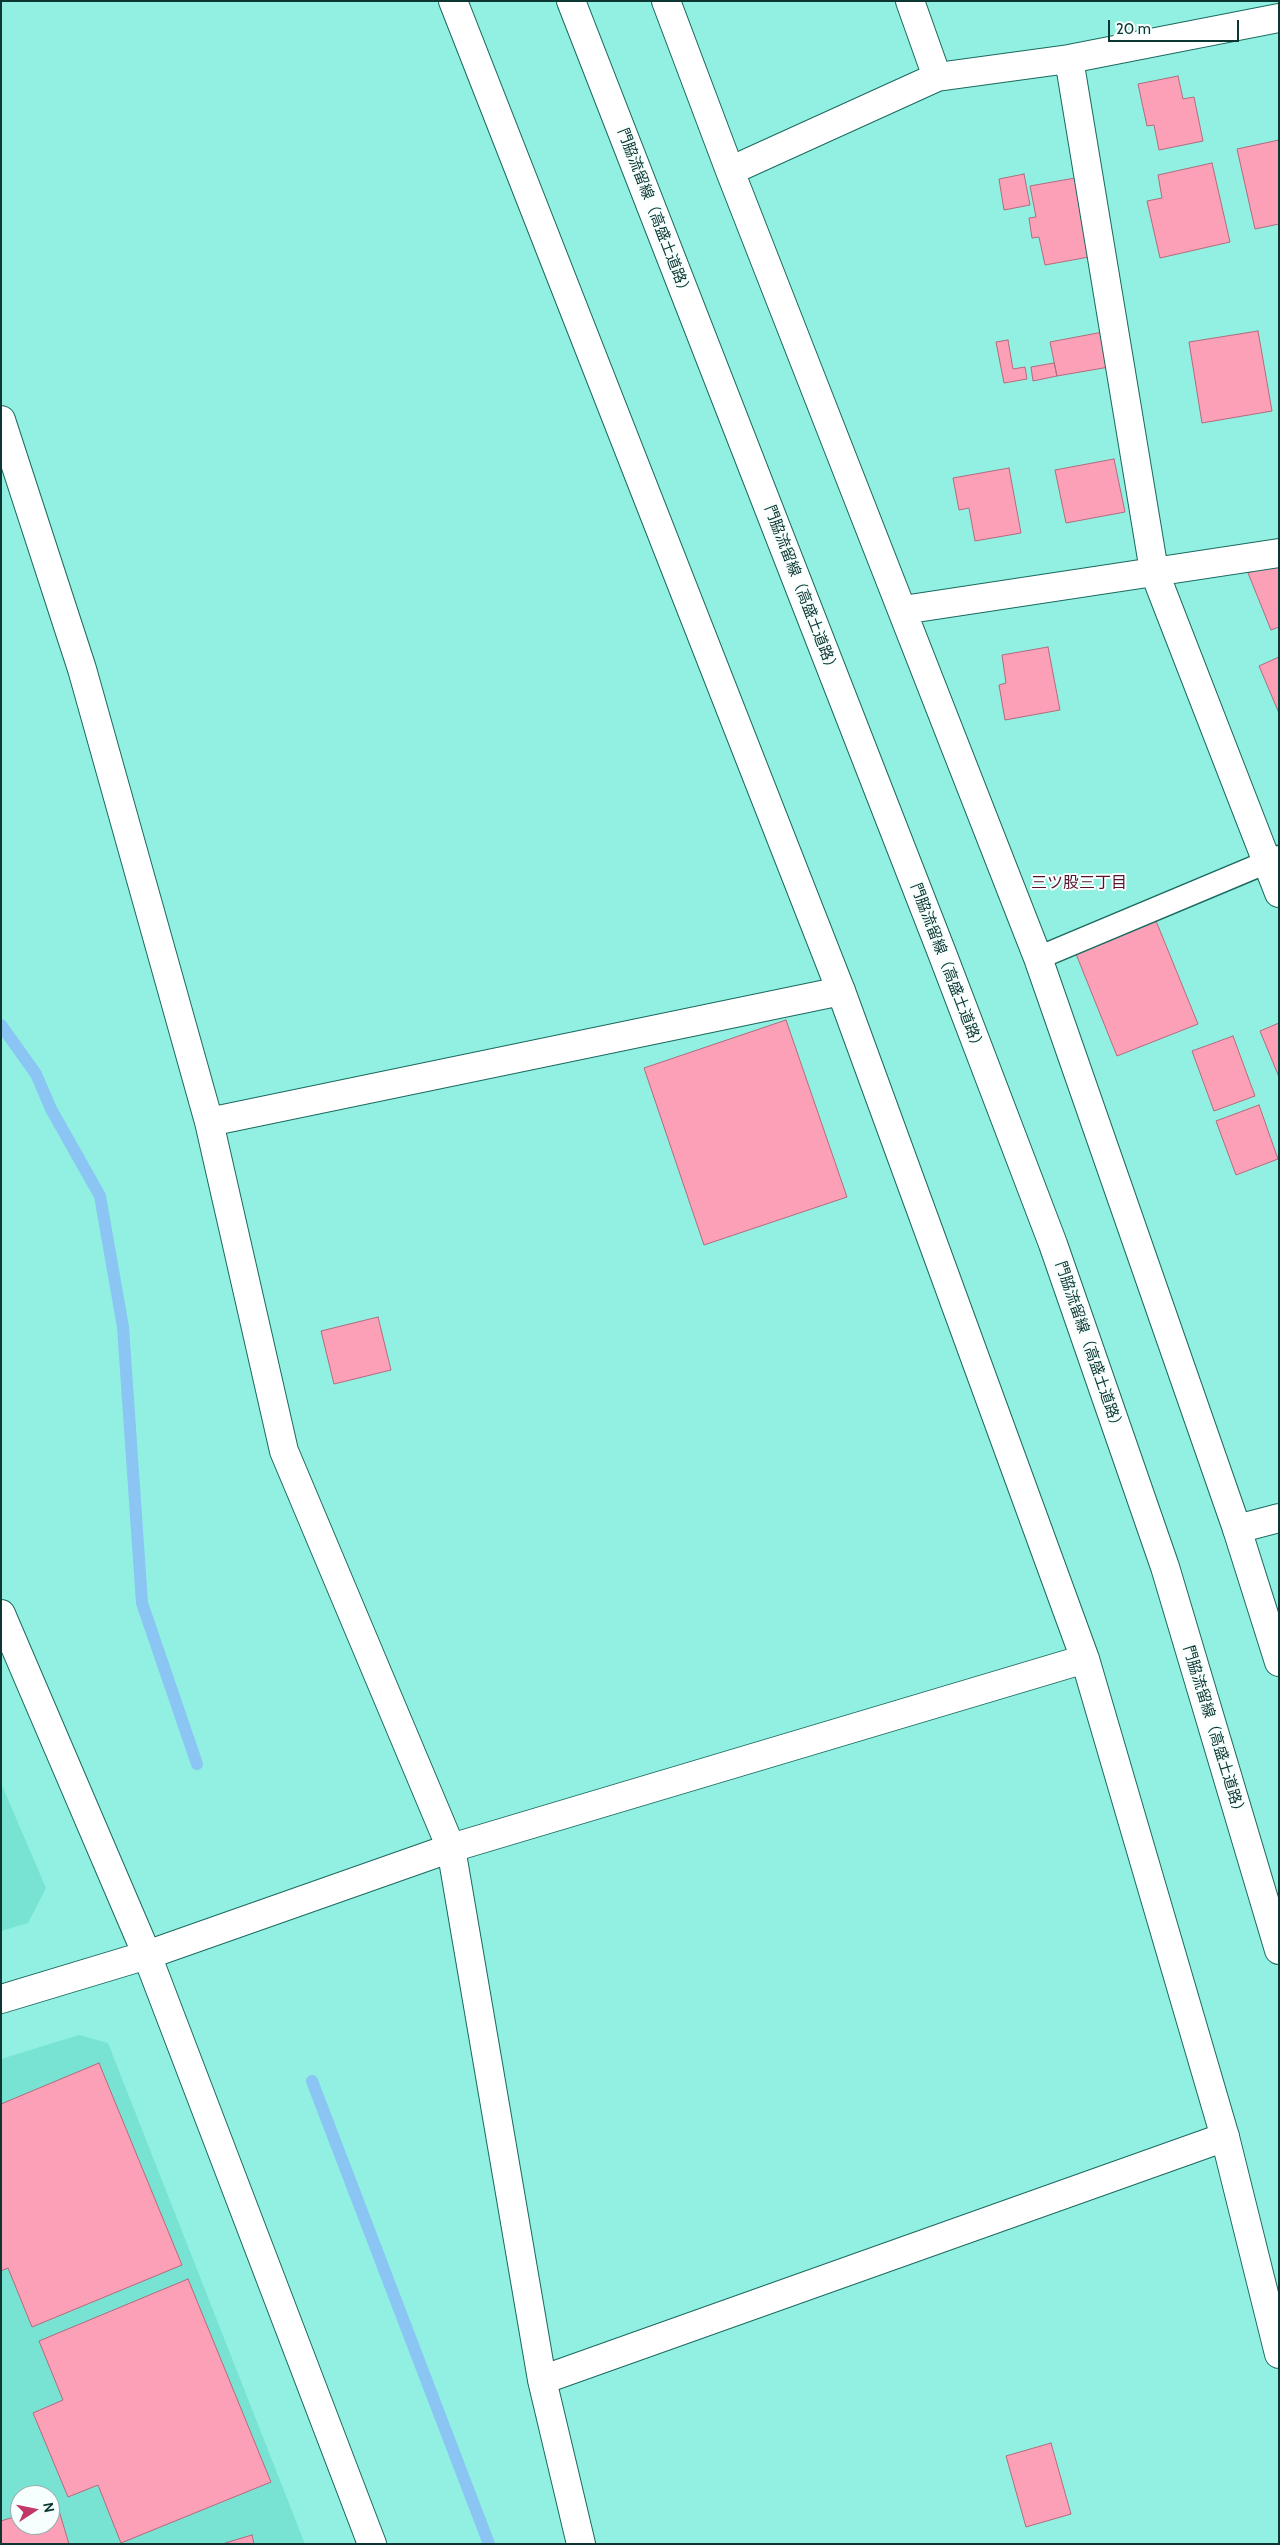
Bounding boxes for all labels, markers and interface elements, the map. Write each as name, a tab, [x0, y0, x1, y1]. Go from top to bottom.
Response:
scale bar	[1110, 10, 1241, 42]
text: 20 m	[1116, 20, 1151, 38]
street label: 門脇流留線（高盛土道路）	[613, 126, 695, 300]
street label: 門脇流留線（高盛土道路）	[760, 503, 842, 677]
district label: 三ツ股三丁目	[1031, 873, 1127, 893]
street label: 門脇流留線（高盛土道路）	[906, 881, 988, 1055]
street label: 門脇流留線（高盛土道路）	[1051, 1259, 1127, 1435]
street label: 門脇流留線（高盛土道路）	[1179, 1643, 1249, 1821]
north arrow	[10, 2485, 60, 2535]
text: N	[39, 2501, 59, 2514]

